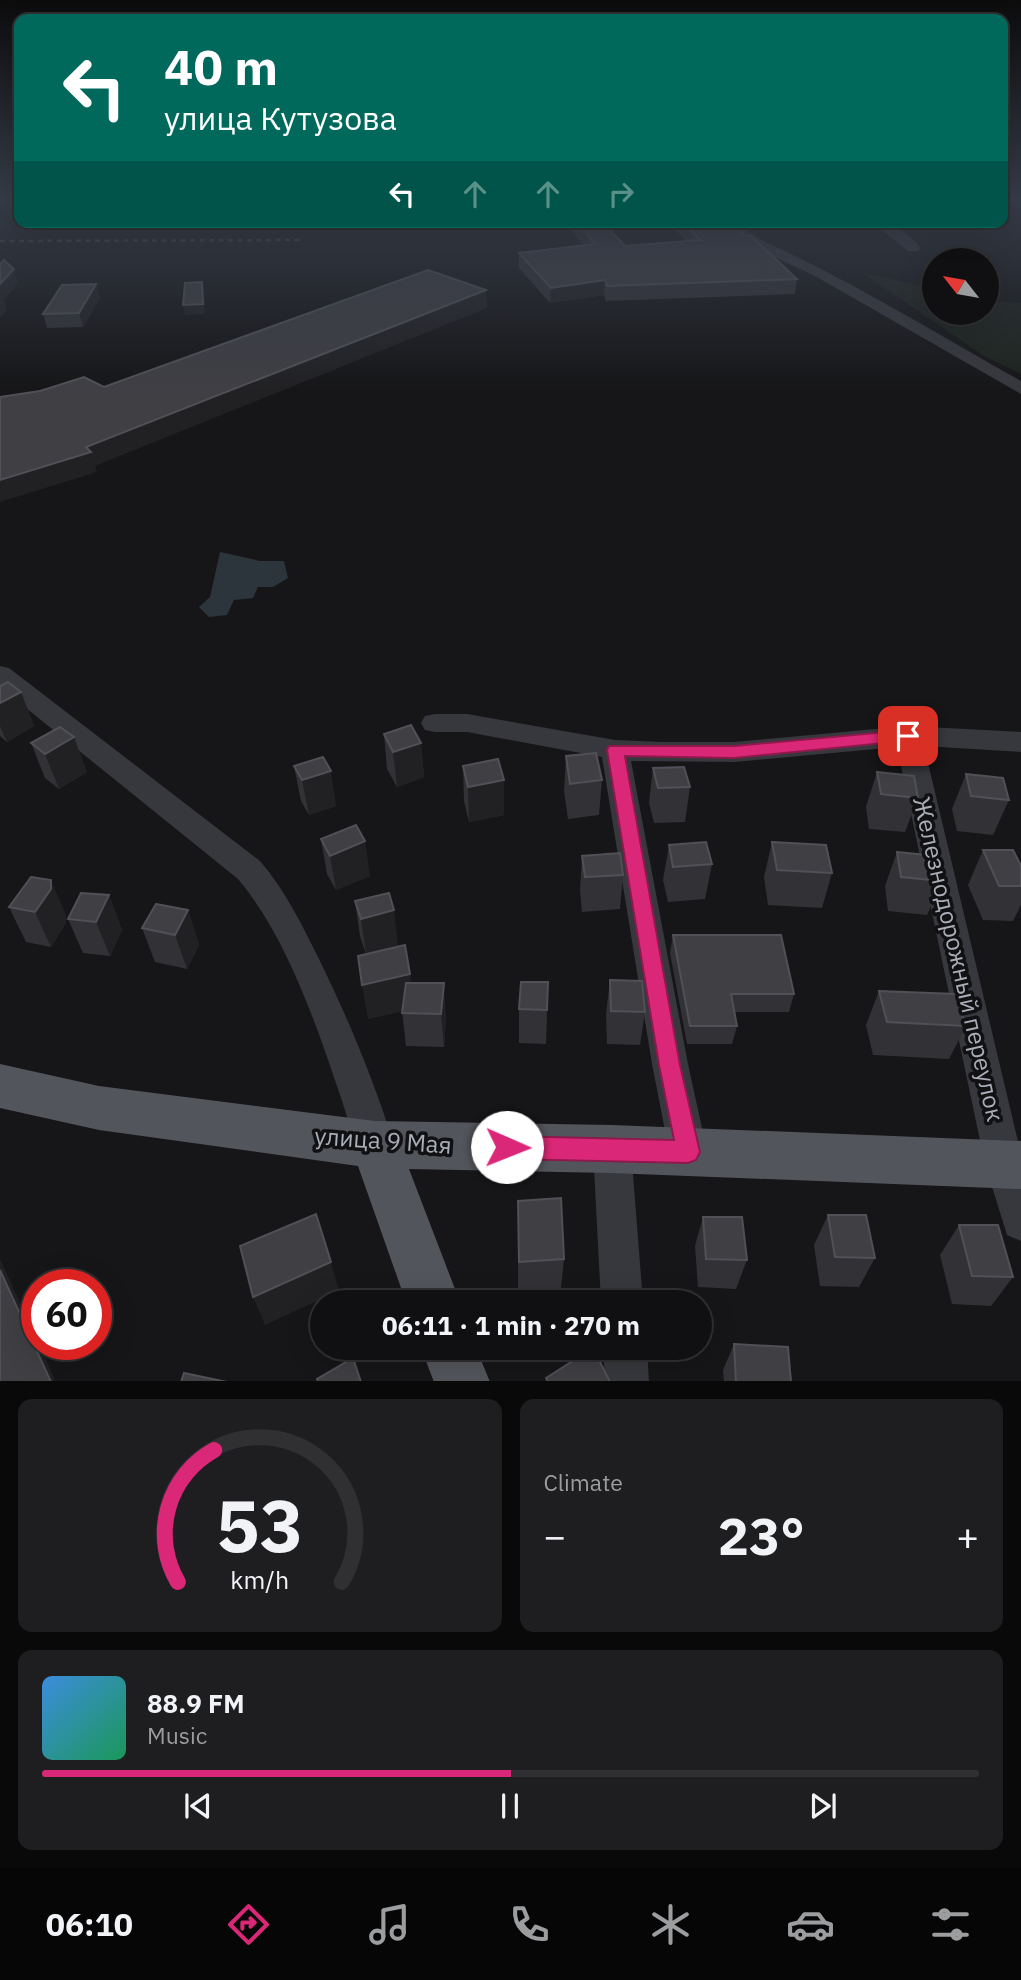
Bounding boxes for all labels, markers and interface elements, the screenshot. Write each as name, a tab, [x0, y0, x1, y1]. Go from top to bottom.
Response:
text: 40 m	[164, 35, 278, 98]
icon: left	[49, 42, 140, 133]
text: улица Кутузова	[164, 97, 397, 139]
icon: left	[383, 175, 421, 213]
icon: ahead	[456, 175, 494, 213]
icon: ahead	[529, 175, 567, 213]
icon: right	[602, 175, 640, 213]
north arrow	[922, 248, 999, 326]
map controls	[922, 248, 999, 325]
pin	[878, 706, 938, 766]
icon: arrive	[889, 717, 927, 755]
street label: Железнодорожный переулок	[906, 793, 1012, 1124]
position arrow	[470, 1110, 544, 1184]
street label: улица 9 Мая	[313, 1119, 453, 1161]
speed limit sign: 60	[21, 1269, 112, 1360]
text: 06:11 · 1 min · 270 m	[382, 1308, 640, 1342]
text: Climate	[544, 1467, 623, 1497]
text: 53	[216, 1477, 303, 1572]
text: 23°	[718, 1502, 805, 1569]
text: −	[544, 1511, 566, 1560]
text: +	[956, 1511, 979, 1560]
text: km/h	[230, 1562, 289, 1595]
text: 88.9 FM	[147, 1686, 245, 1720]
text: Music	[147, 1720, 207, 1750]
icon: previous	[179, 1787, 217, 1825]
icon: pause	[491, 1787, 529, 1825]
icon: next	[804, 1787, 842, 1825]
icon: directions	[224, 1900, 273, 1949]
icon: music	[365, 1900, 414, 1949]
icon: phone	[505, 1900, 554, 1949]
icon: climate	[646, 1900, 695, 1949]
icon: car	[786, 1900, 835, 1949]
icon: filters	[926, 1900, 975, 1949]
text: 06:10	[46, 1903, 133, 1945]

